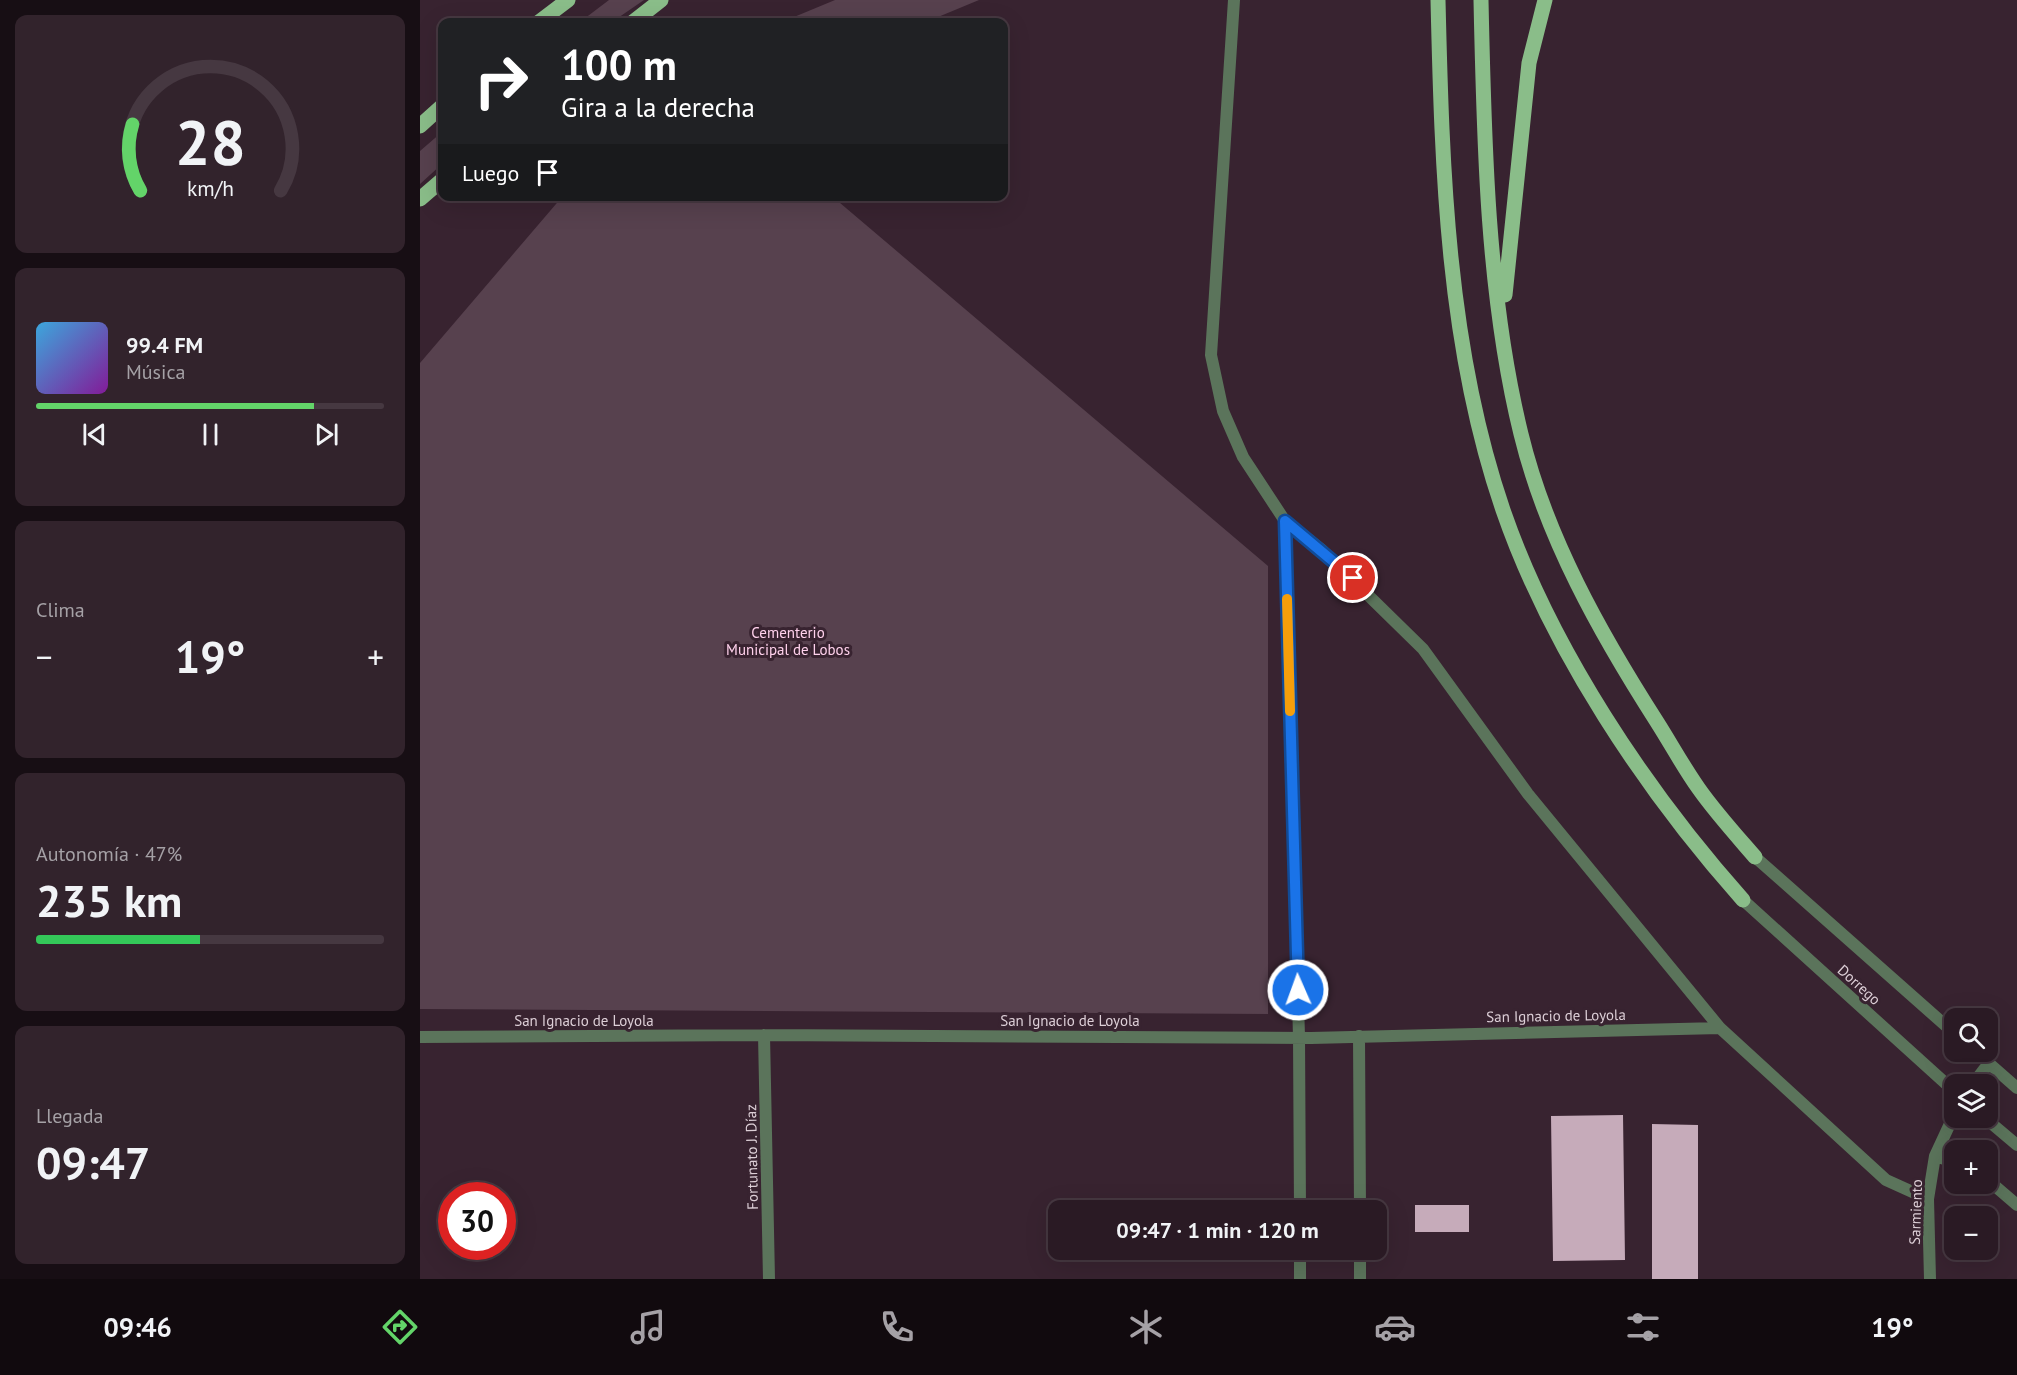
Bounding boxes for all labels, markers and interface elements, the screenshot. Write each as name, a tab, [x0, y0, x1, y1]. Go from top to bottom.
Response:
text: 100 m	[561, 37, 677, 92]
icon: right	[462, 42, 540, 120]
text: Gira a la derecha	[561, 90, 755, 124]
text: 28	[175, 101, 245, 182]
icon: arrive	[531, 156, 564, 189]
text: Luego	[462, 159, 519, 187]
text: km/h	[186, 174, 233, 202]
text: 99.4 FM	[126, 331, 203, 359]
text: Música	[126, 359, 185, 385]
icon: previous	[78, 418, 111, 451]
icon: pause	[194, 418, 227, 451]
icon: next	[310, 418, 343, 451]
pin	[1327, 552, 1378, 603]
icon: arrive	[1336, 561, 1369, 594]
text: Clima	[36, 597, 85, 623]
park label: Cementerio Municipal de Lobos	[726, 623, 850, 659]
text: 19°	[175, 627, 245, 685]
text: −	[36, 635, 53, 678]
text: +	[367, 635, 384, 678]
text: Autonomía · 47%	[36, 841, 182, 867]
text: 235 km	[36, 871, 182, 929]
position arrow	[1266, 958, 1330, 1022]
street label: Dorrego	[1834, 960, 1885, 1009]
street label: San Ignacio de Loyola	[1486, 1005, 1626, 1026]
map controls	[1944, 1008, 1998, 1260]
button: search	[1944, 1008, 1998, 1062]
street label: San Ignacio de Loyola	[514, 1011, 654, 1030]
street label: San Ignacio de Loyola	[1000, 1011, 1140, 1030]
button: layers	[1944, 1074, 1998, 1128]
text: Llegada	[36, 1103, 103, 1129]
street label: Fortunato J. Díaz	[741, 1104, 762, 1210]
text: 09:47	[36, 1133, 150, 1191]
button: +	[1944, 1140, 1998, 1194]
street label: Sarmiento	[1905, 1179, 1926, 1245]
speed limit sign: 30	[438, 1182, 516, 1260]
button: −	[1944, 1206, 1998, 1260]
text: 09:47 · 1 min · 120 m	[1116, 1216, 1319, 1244]
icon: directions	[379, 1306, 421, 1348]
icon: music	[627, 1306, 669, 1348]
icon: phone	[876, 1306, 918, 1348]
icon: climate	[1125, 1306, 1167, 1348]
icon: car	[1374, 1306, 1416, 1348]
icon: filters	[1622, 1306, 1664, 1348]
text: 09:46	[103, 1310, 172, 1344]
text: 19°	[1871, 1310, 1914, 1344]

